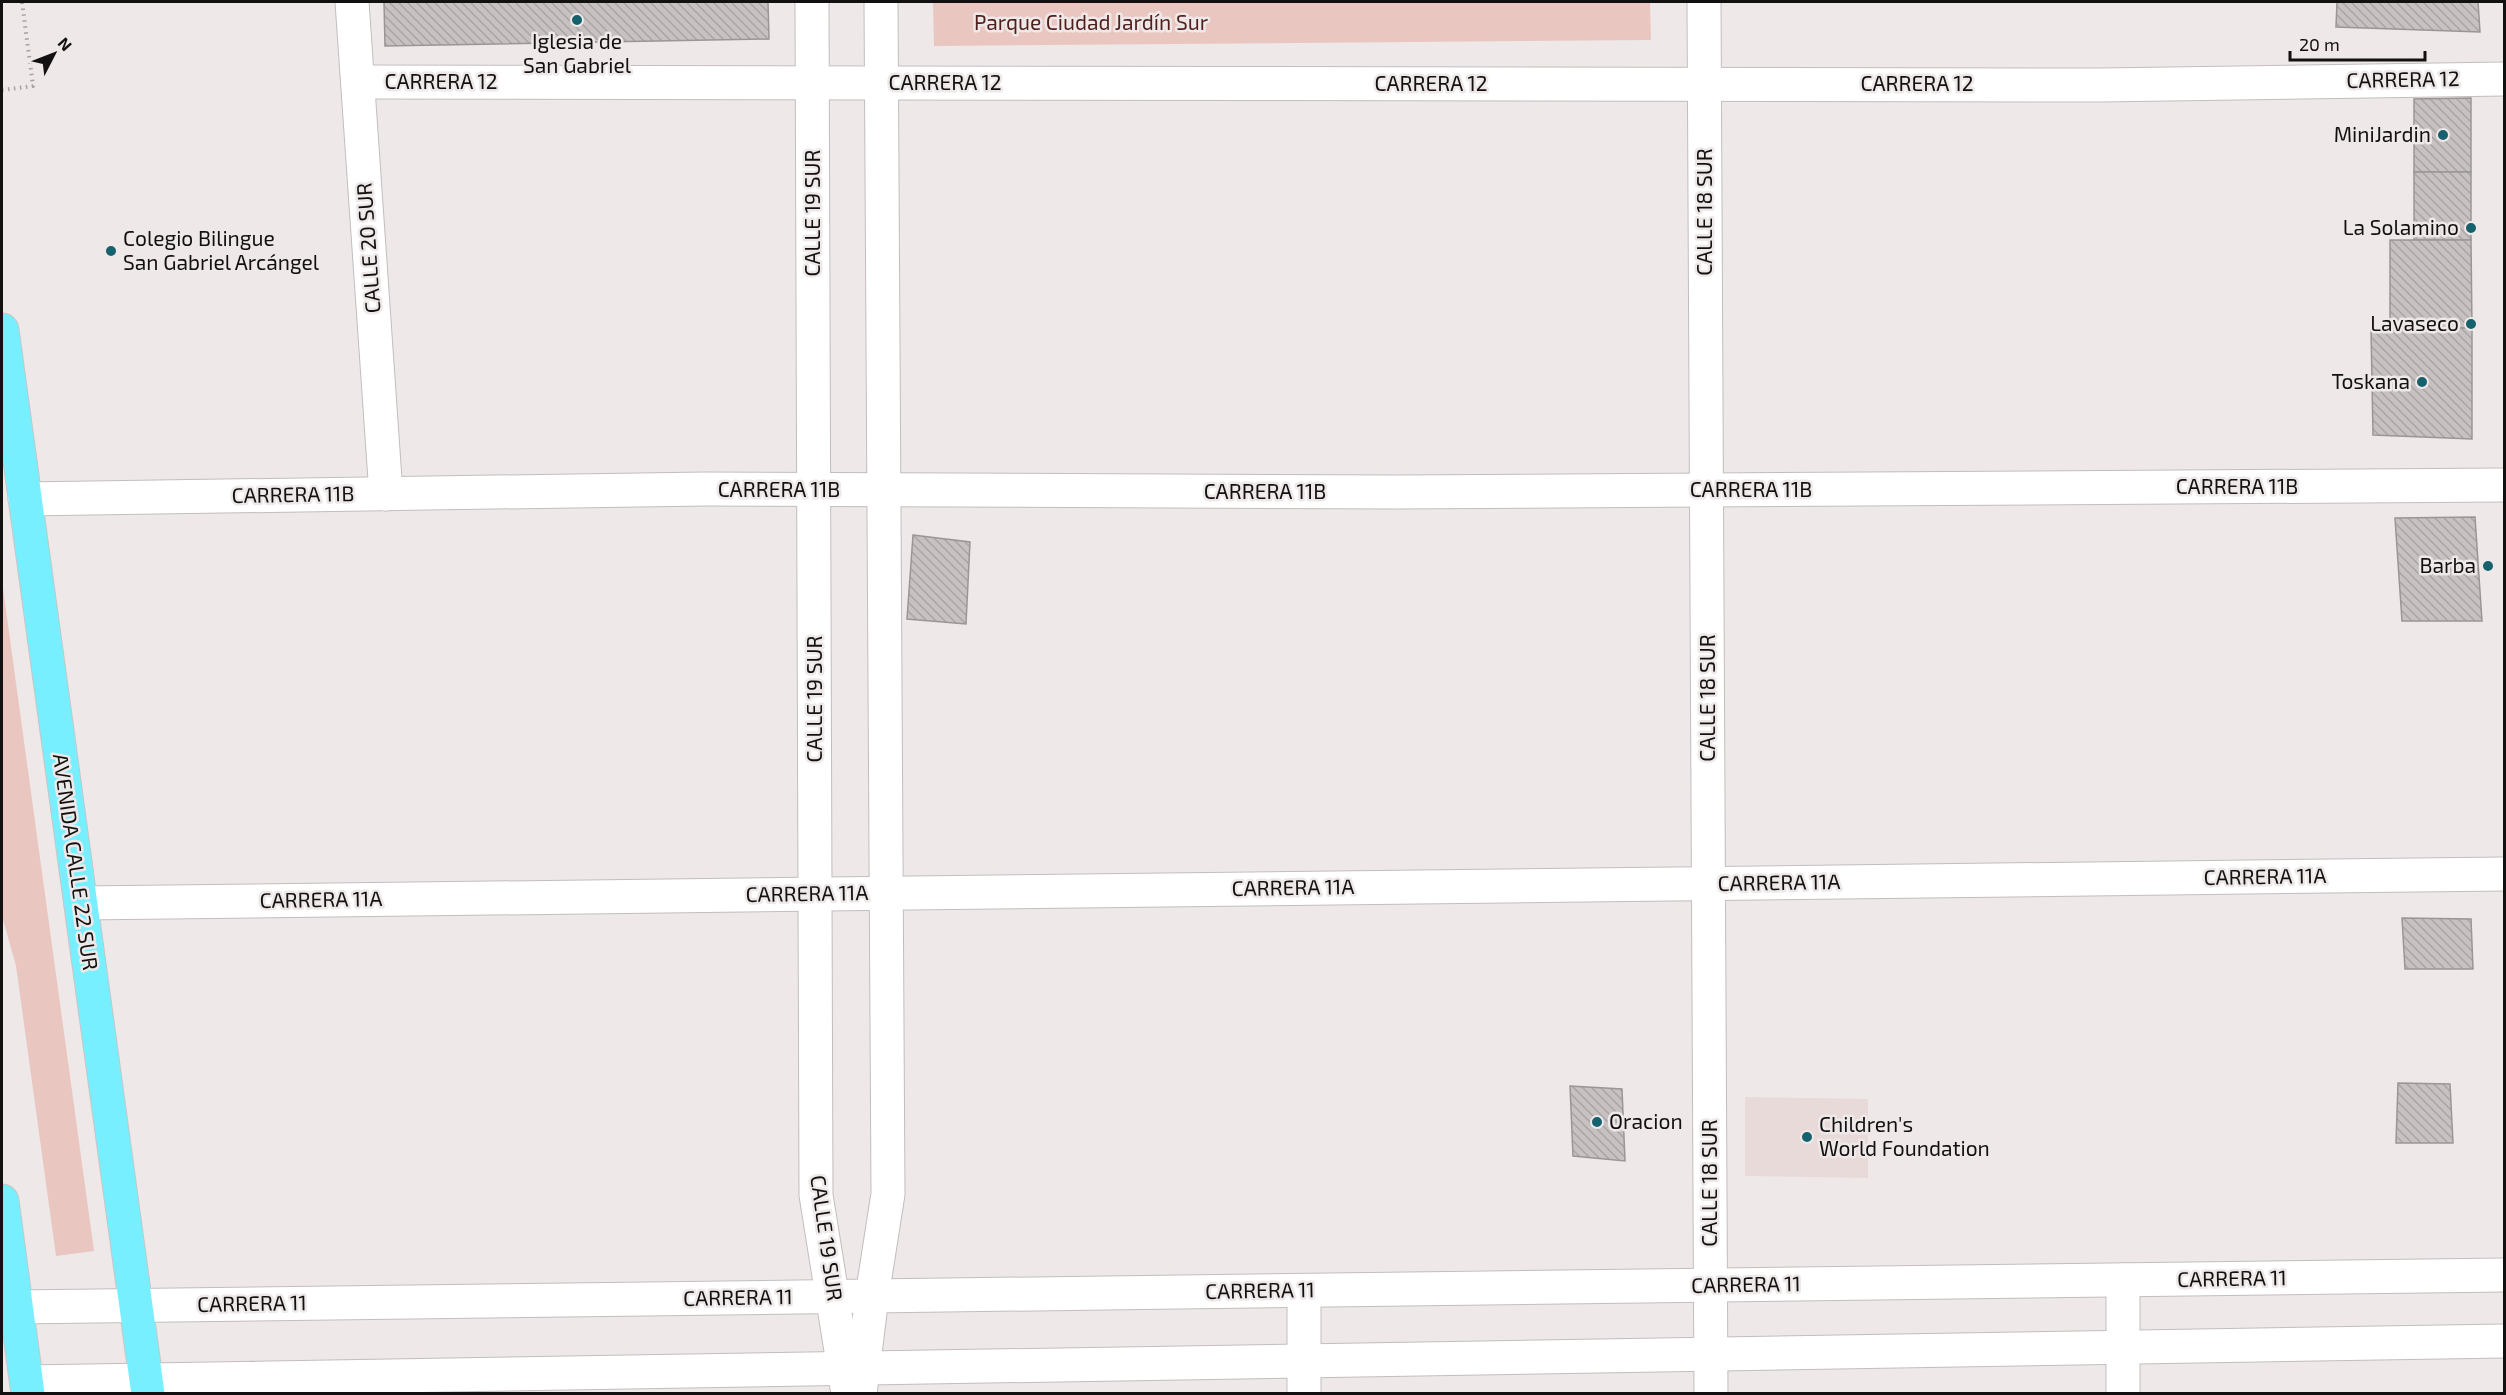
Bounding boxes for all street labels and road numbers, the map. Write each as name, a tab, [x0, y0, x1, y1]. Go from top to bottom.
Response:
street label: CARRERA 12	[2346, 65, 2460, 92]
street label: CARRERA 12	[384, 68, 498, 93]
street label: CARRERA 12	[888, 69, 1002, 94]
street label: CARRERA 12	[1374, 70, 1488, 95]
street label: CARRERA 12	[1860, 70, 1974, 95]
street label: CALLE 18 SUR	[1691, 148, 1716, 276]
street label: CALLE 19 SUR	[799, 150, 824, 276]
street label: CALLE 20 SUR	[350, 182, 385, 314]
street label: CARRERA 11B	[2176, 473, 2298, 498]
street label: CARRERA 11B	[718, 476, 840, 501]
street label: CARRERA 11B	[1690, 476, 1812, 501]
street label: CARRERA 11B	[1204, 478, 1326, 503]
street label: CARRERA 11B	[231, 480, 355, 507]
street label: CALLE 18 SUR	[1694, 634, 1719, 762]
street label: CALLE 19 SUR	[801, 636, 826, 762]
street label: AVENIDA CALLE 22 SUR	[49, 752, 104, 972]
street label: CARRERA 11A	[2203, 862, 2327, 889]
street label: CARRERA 11A	[1717, 868, 1841, 895]
street label: CARRERA 11A	[1231, 873, 1355, 900]
street label: CARRERA 11A	[745, 879, 869, 906]
street label: CARRERA 11A	[259, 885, 383, 912]
street label: CALLE 18 SUR	[1696, 1119, 1721, 1247]
street label: CALLE 19 SUR	[806, 1173, 849, 1302]
street label: CARRERA 11	[2177, 1264, 2287, 1291]
street label: CARRERA 11	[1691, 1270, 1801, 1297]
street label: CARRERA 11	[1205, 1276, 1315, 1303]
street label: CARRERA 11	[683, 1283, 793, 1310]
street label: CARRERA 11	[197, 1289, 307, 1316]

